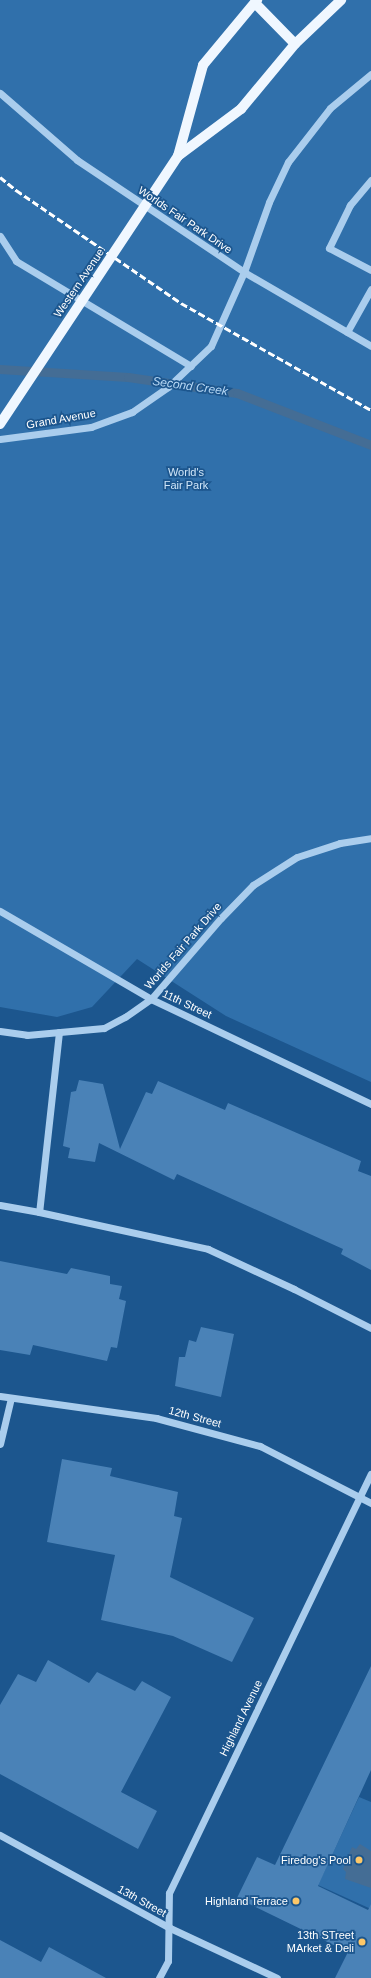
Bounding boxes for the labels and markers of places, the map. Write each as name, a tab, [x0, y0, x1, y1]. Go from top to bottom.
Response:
place label: Firedog's Pool	[281, 1853, 351, 1867]
marker: Firedog's Pool	[354, 1855, 364, 1865]
place label: Highland Terrace	[205, 1894, 288, 1908]
marker: Highland Terrace	[291, 1896, 301, 1906]
place label: 13th STreet MArket & Deli	[287, 1929, 354, 1955]
marker: 13th STreet MArket & Deli	[357, 1937, 367, 1947]

